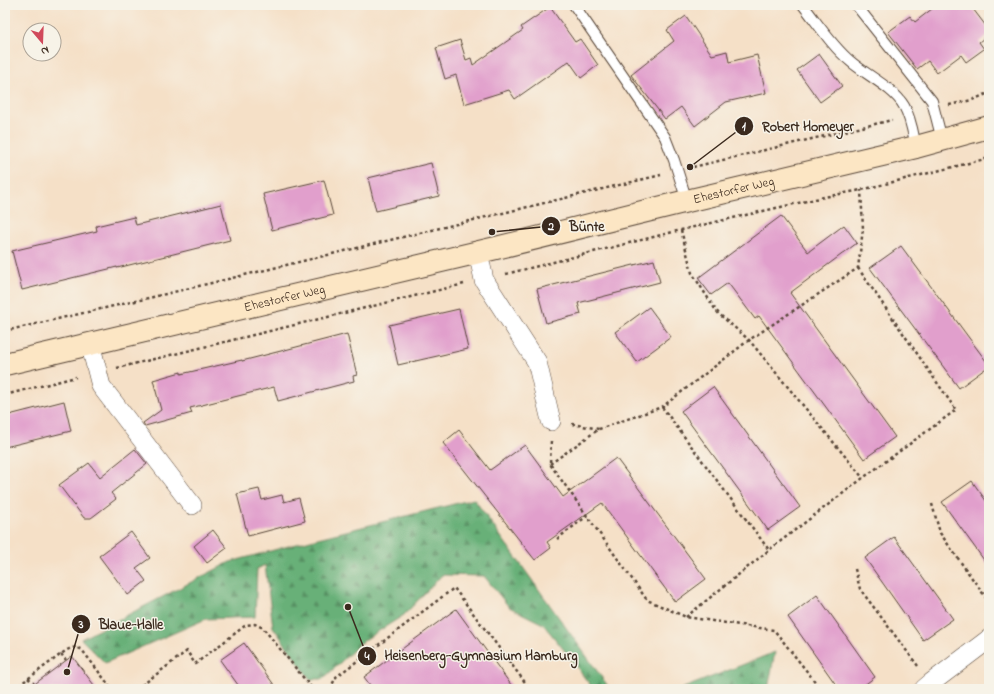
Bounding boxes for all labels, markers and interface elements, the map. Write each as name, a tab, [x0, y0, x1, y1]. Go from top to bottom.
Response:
north arrow	[22, 22, 62, 62]
text: N	[39, 42, 51, 59]
callout: Robert Homeyer	[734, 113, 862, 139]
text: Robert Homeyer	[761, 117, 855, 140]
text: 1	[742, 118, 746, 136]
street label: Ehestorfer Weg	[691, 171, 776, 209]
callout: Bünte	[541, 213, 613, 239]
text: Bünte	[568, 217, 605, 238]
text: 2	[547, 218, 554, 236]
street label: Ehestorfer Weg	[242, 279, 327, 317]
callout: Blaue-Halle	[71, 611, 172, 637]
text: Blaue-Halle	[98, 615, 164, 636]
text: 3	[78, 616, 84, 634]
callout: Heisenberg-Gymnasium Hamburg	[357, 643, 586, 669]
text: Heisenberg-Gymnasium Hamburg	[384, 646, 578, 669]
text: 4	[364, 648, 370, 666]

